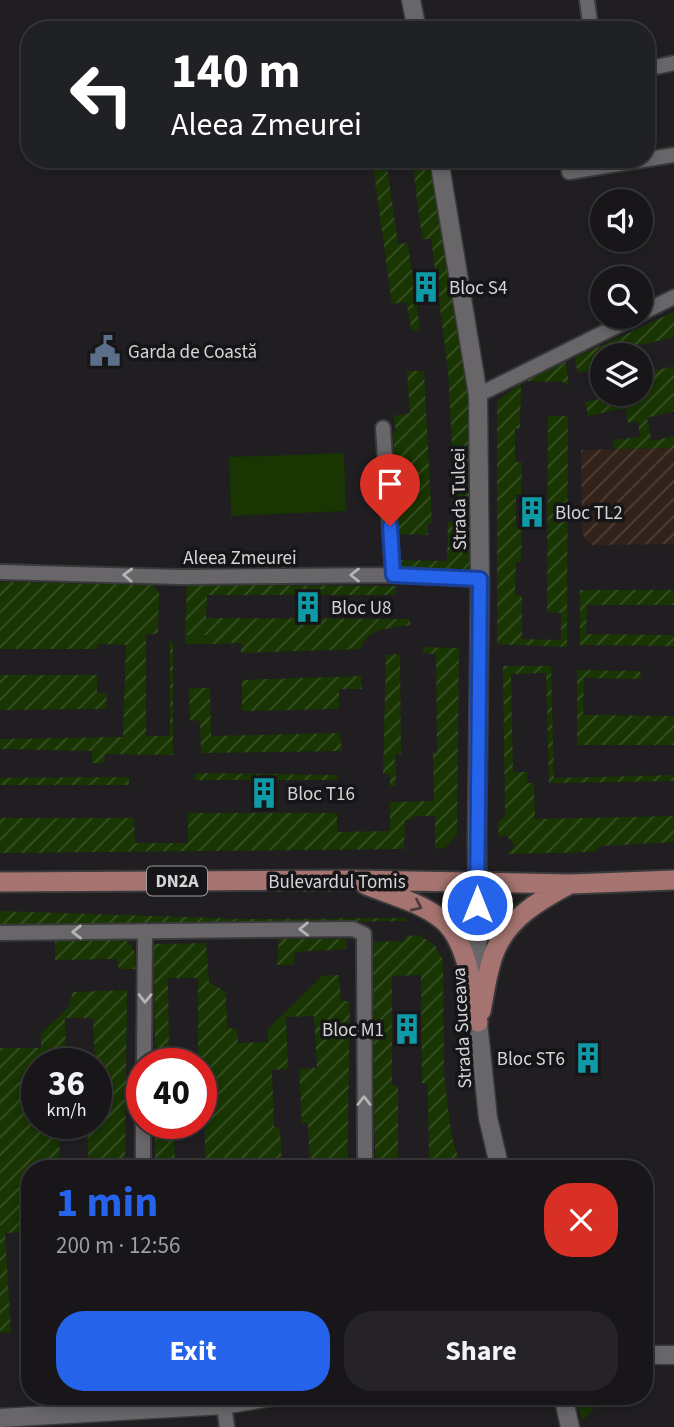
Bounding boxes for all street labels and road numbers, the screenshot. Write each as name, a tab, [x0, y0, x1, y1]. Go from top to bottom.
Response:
street label: Strada Tulcei	[445, 447, 474, 551]
street label: Aleea Zmeurei	[183, 545, 297, 572]
road number: DN2A	[147, 866, 207, 896]
street label: Bulevardul Tomis	[268, 869, 406, 896]
street label: Strada Suceava	[446, 967, 479, 1089]

